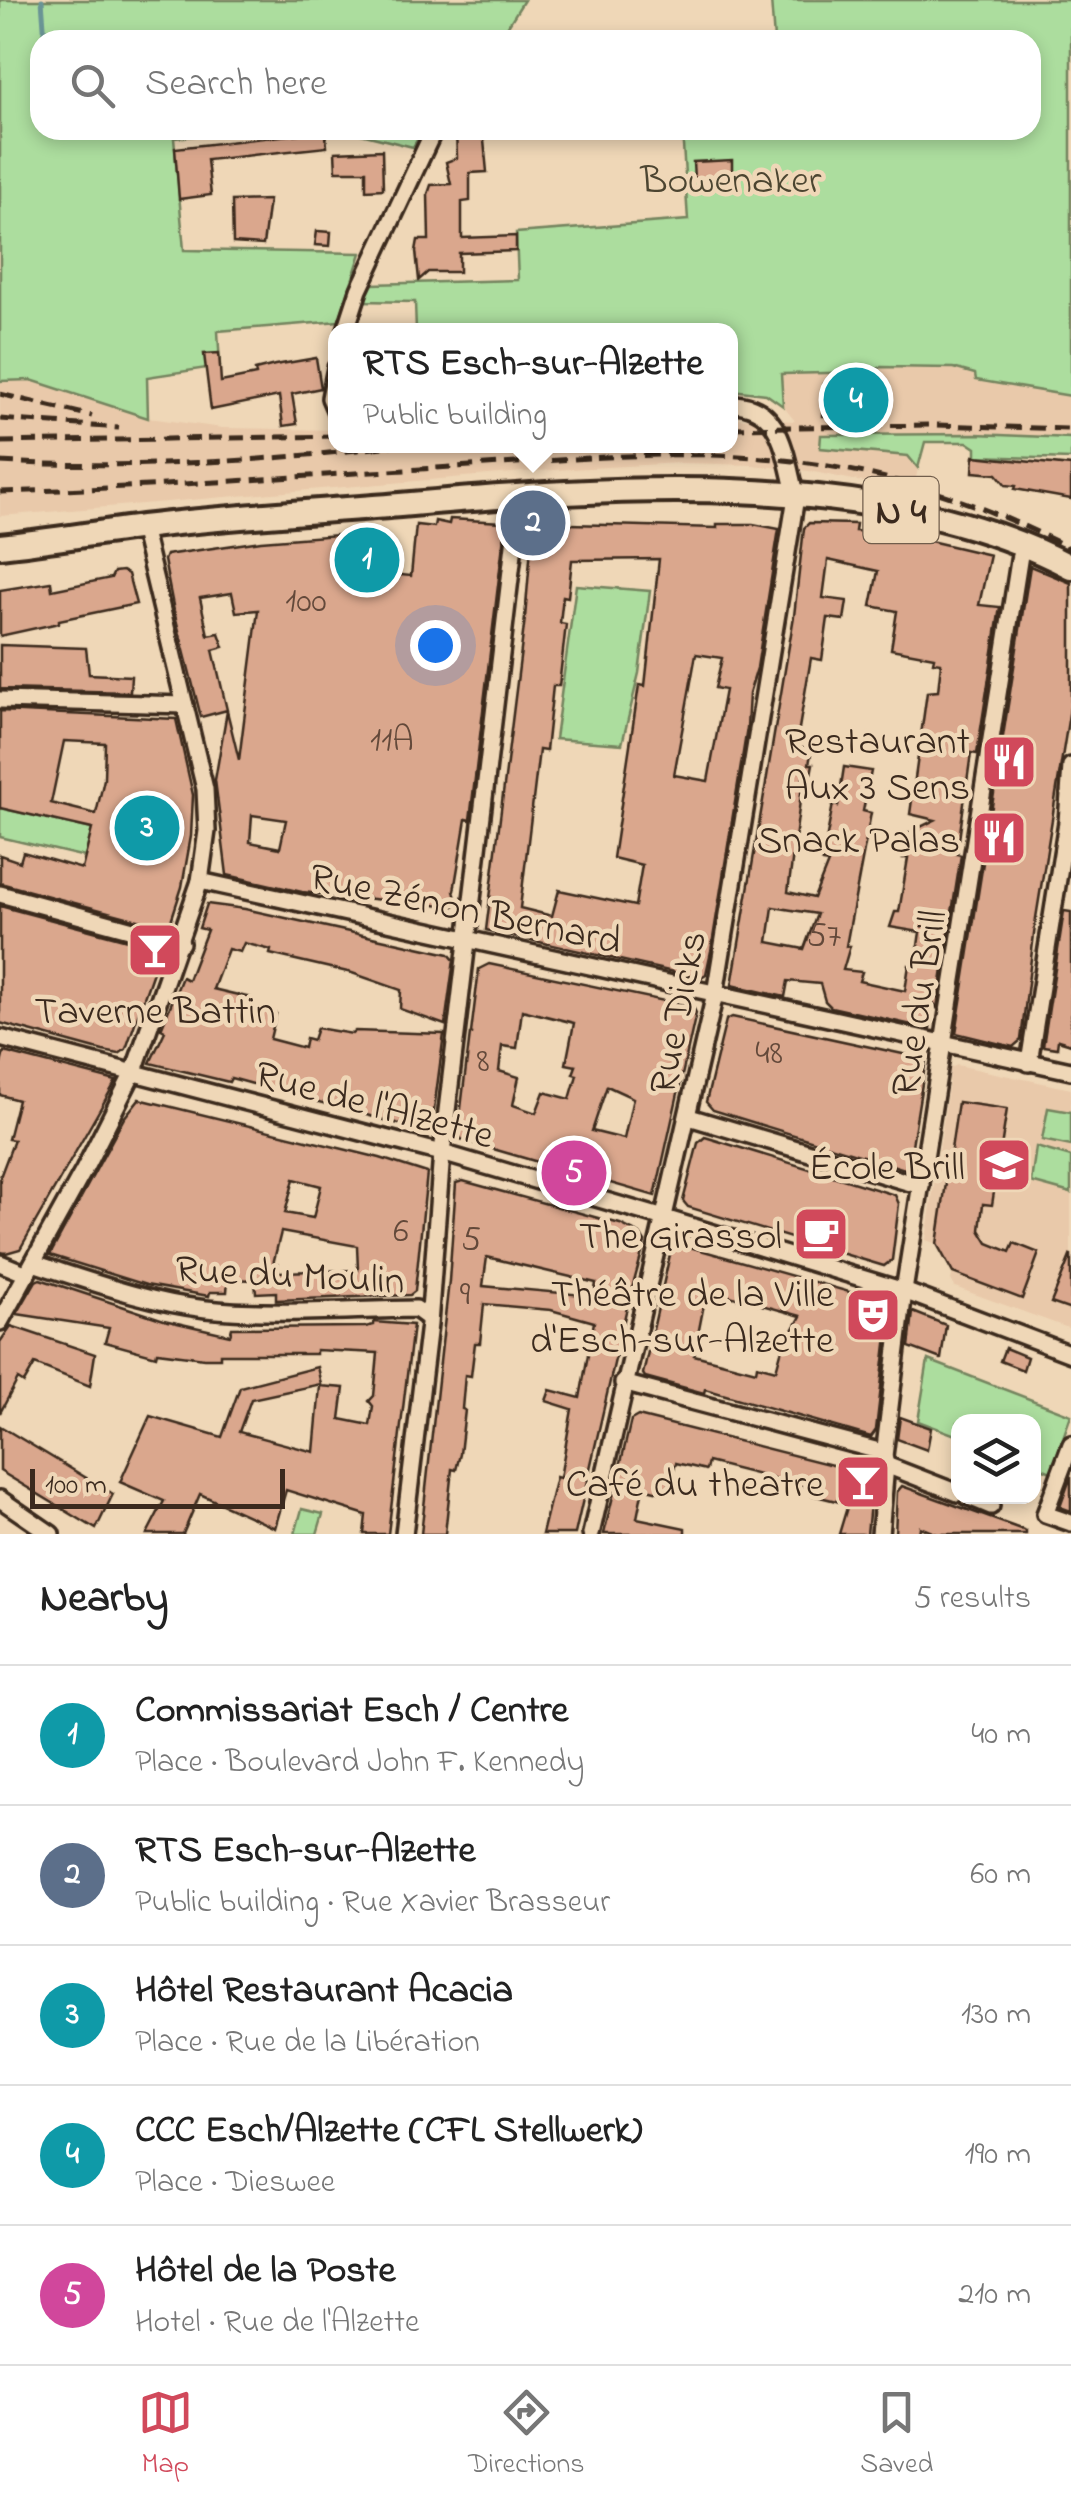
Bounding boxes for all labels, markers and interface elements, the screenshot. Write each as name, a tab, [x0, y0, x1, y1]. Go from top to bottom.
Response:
search box	[30, 30, 1041, 140]
text: Search here	[145, 57, 327, 113]
icon: search	[65, 58, 120, 113]
park label: Bowenaker	[639, 153, 822, 212]
popup	[328, 323, 738, 453]
text: RTS Esch-sur-Alzette	[363, 337, 703, 393]
pin: 4	[824, 362, 888, 438]
text: Public building	[363, 393, 547, 440]
road number: N 4	[864, 477, 938, 543]
pin: 2	[500, 486, 566, 560]
pin: 1	[334, 522, 400, 598]
house number: 100	[285, 577, 327, 628]
your location	[410, 620, 461, 671]
place label: Restaurant Aux 3 Sens	[784, 714, 970, 819]
house number: 11A	[370, 716, 414, 767]
restaurant icon: Restaurant Aux 3 Sens	[979, 732, 1039, 792]
pin: 3	[114, 790, 180, 866]
restaurant icon: Snack Palas	[969, 808, 1029, 868]
place label: Snack Palas	[757, 813, 960, 872]
street label: Rue Zénon Bernard	[304, 850, 626, 973]
street label: Rue du Brill	[878, 906, 965, 1101]
house number: 57	[807, 912, 841, 963]
bar icon: Taverne Battin	[125, 920, 185, 980]
street label: Rue Dicks	[636, 926, 725, 1099]
place label: Taverne Battin	[34, 984, 276, 1043]
house number: 48	[755, 1029, 783, 1080]
house number: 8	[476, 1037, 490, 1088]
street label: Rue de l'Alzette	[248, 1047, 500, 1168]
school or university icon: École Brill	[974, 1135, 1034, 1195]
pin: 5	[542, 1136, 606, 1210]
place label: École Brill	[809, 1140, 965, 1199]
cafe icon: The Girassol	[791, 1204, 851, 1264]
house number: 6	[393, 1207, 409, 1258]
place label: The Girassol	[579, 1209, 782, 1268]
house number: 5	[461, 1216, 481, 1267]
street label: Rue du Moulin	[174, 1242, 406, 1313]
place label: Théâtre de la Ville d'Esch-sur-Alzette	[530, 1267, 834, 1372]
house number: 9	[460, 1270, 471, 1321]
theatre icon: Théâtre de la Ville d'Esch-sur-Alzette	[843, 1285, 903, 1345]
map controls	[951, 1414, 1041, 1504]
button: layers	[951, 1414, 1041, 1504]
bar icon: Café du theatre	[833, 1452, 893, 1512]
place label: Café du theatre	[565, 1457, 824, 1516]
scale bar	[30, 1464, 285, 1508]
text: 100 m	[45, 1466, 107, 1507]
text: Nearby	[40, 1569, 168, 1630]
text: 5 results	[914, 1576, 1031, 1623]
text: Commissariat Esch / Centre	[135, 1684, 568, 1740]
text: 1	[67, 1712, 78, 1759]
text: 40 m	[971, 1712, 1031, 1759]
text: Place · Boulevard John F. Kennedy	[135, 1740, 584, 1787]
text: RTS Esch-sur-Alzette	[135, 1824, 476, 1880]
text: 2	[65, 1852, 80, 1899]
text: 60 m	[970, 1852, 1031, 1899]
text: Public building · Rue Xavier Brasseur	[135, 1880, 610, 1927]
text: Hôtel Restaurant Acacia	[135, 1964, 513, 2020]
text: 3	[66, 1992, 79, 2039]
text: 130 m	[961, 1992, 1031, 2039]
text: Place · Rue de la Libération	[135, 2020, 480, 2067]
text: CCC Esch/Alzette (CFL Stellwerk)	[135, 2104, 642, 2160]
text: 4	[66, 2132, 79, 2179]
text: 190 m	[965, 2132, 1031, 2179]
text: Place · Dieswee	[135, 2160, 335, 2207]
text: Hôtel de la Poste	[135, 2244, 395, 2300]
text: 5	[63, 2272, 82, 2319]
text: 210 m	[958, 2272, 1031, 2319]
text: Hotel · Rue de l'Alzette	[135, 2300, 419, 2347]
tab: Map	[138, 2385, 193, 2486]
tab: Directions	[468, 2385, 585, 2486]
tab: Saved	[860, 2385, 933, 2486]

